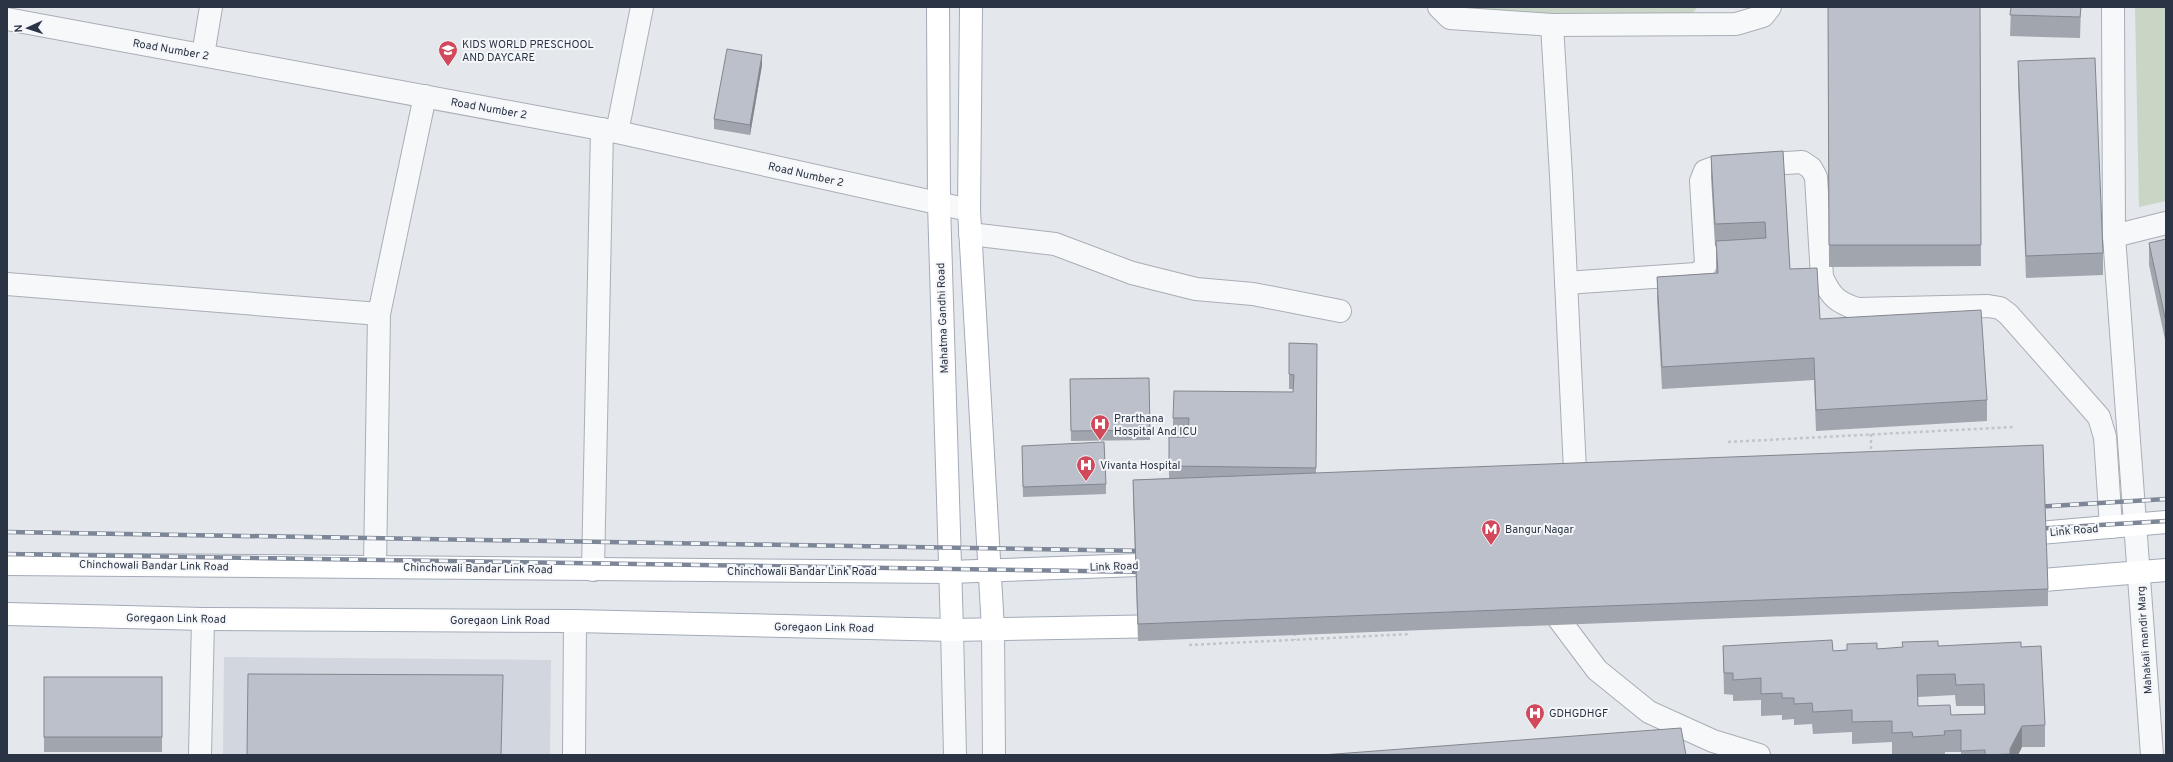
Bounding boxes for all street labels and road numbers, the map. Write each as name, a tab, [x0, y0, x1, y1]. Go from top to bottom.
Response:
street label: Road Number 2	[131, 36, 210, 64]
street label: Road Number 2	[449, 95, 528, 123]
street label: Road Number 2	[766, 159, 845, 191]
street label: Mahatma Gandhi Road	[934, 262, 952, 374]
street label: Link Road	[2049, 522, 2099, 540]
street label: Chinchowali Bandar Link Road	[79, 558, 229, 574]
street label: Link Road	[1089, 559, 1139, 575]
street label: Chinchowali Bandar Link Road	[403, 561, 553, 577]
street label: Chinchowali Bandar Link Road	[727, 565, 877, 579]
street label: Mahakali mandir Marg	[2134, 586, 2156, 694]
street label: Goregaon Link Road	[126, 611, 226, 627]
street label: Goregaon Link Road	[450, 614, 550, 628]
street label: Goregaon Link Road	[774, 620, 874, 636]

